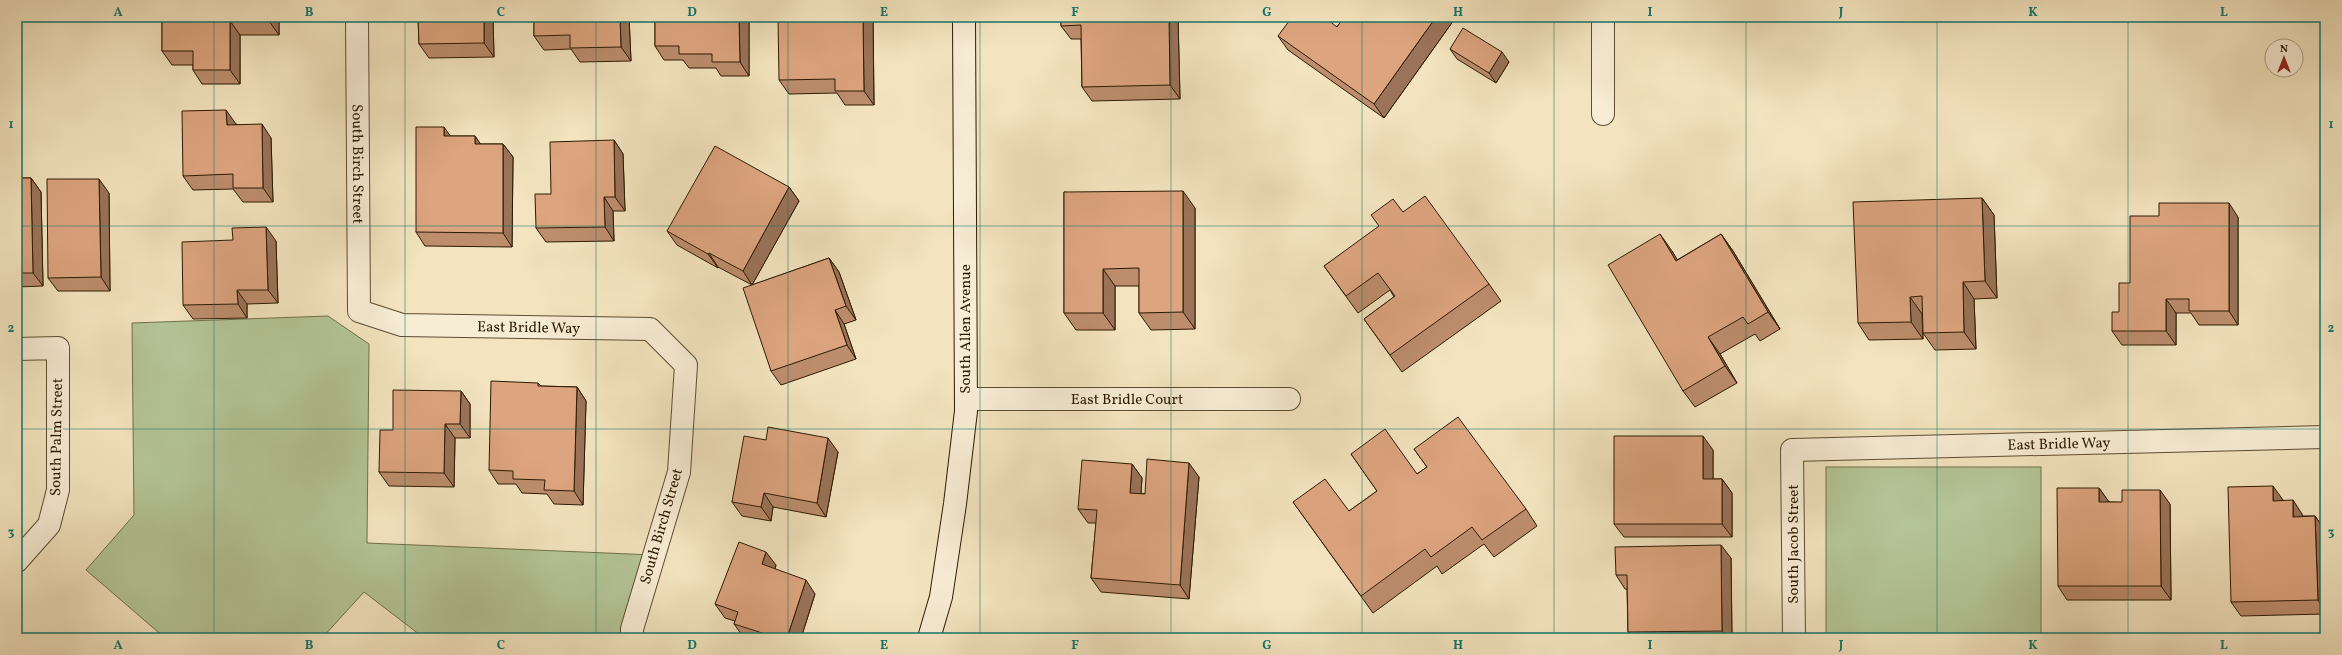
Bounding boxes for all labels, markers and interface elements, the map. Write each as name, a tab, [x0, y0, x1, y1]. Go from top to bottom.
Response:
text: A	[113, 4, 123, 22]
text: B	[305, 4, 314, 22]
text: C	[497, 4, 505, 22]
text: D	[687, 4, 697, 22]
text: E	[880, 4, 888, 22]
text: F	[1071, 4, 1079, 22]
text: G	[1262, 4, 1272, 22]
text: H	[1453, 4, 1463, 22]
text: I	[1648, 4, 1653, 22]
text: J	[1838, 4, 1844, 22]
text: K	[2028, 4, 2038, 22]
text: L	[2220, 4, 2228, 22]
north arrow	[2264, 38, 2304, 78]
text: N	[2280, 42, 2288, 57]
street label: South Birch Street	[346, 104, 367, 224]
text: 1	[8, 116, 14, 134]
text: 1	[2328, 116, 2334, 134]
street label: South Allen Avenue	[956, 264, 977, 394]
street label: East Bridle Way	[477, 317, 580, 340]
text: 2	[8, 320, 15, 338]
text: 2	[2328, 320, 2335, 338]
street label: South Palm Street	[46, 378, 69, 496]
street label: East Bridle Court	[1071, 390, 1183, 411]
street label: East Bridle Way	[2007, 433, 2111, 457]
street label: South Birch Street	[636, 466, 689, 587]
street label: South Jacob Street	[1784, 484, 1805, 604]
text: 3	[8, 524, 15, 542]
text: 3	[2328, 524, 2335, 542]
text: A	[113, 637, 123, 655]
text: B	[305, 637, 314, 655]
text: C	[497, 637, 505, 655]
text: D	[687, 637, 697, 655]
text: E	[880, 637, 888, 655]
text: F	[1071, 637, 1079, 655]
text: G	[1262, 637, 1272, 655]
text: H	[1453, 637, 1463, 655]
text: I	[1648, 637, 1653, 655]
text: J	[1838, 637, 1844, 655]
text: K	[2028, 637, 2038, 655]
text: L	[2220, 637, 2228, 655]

